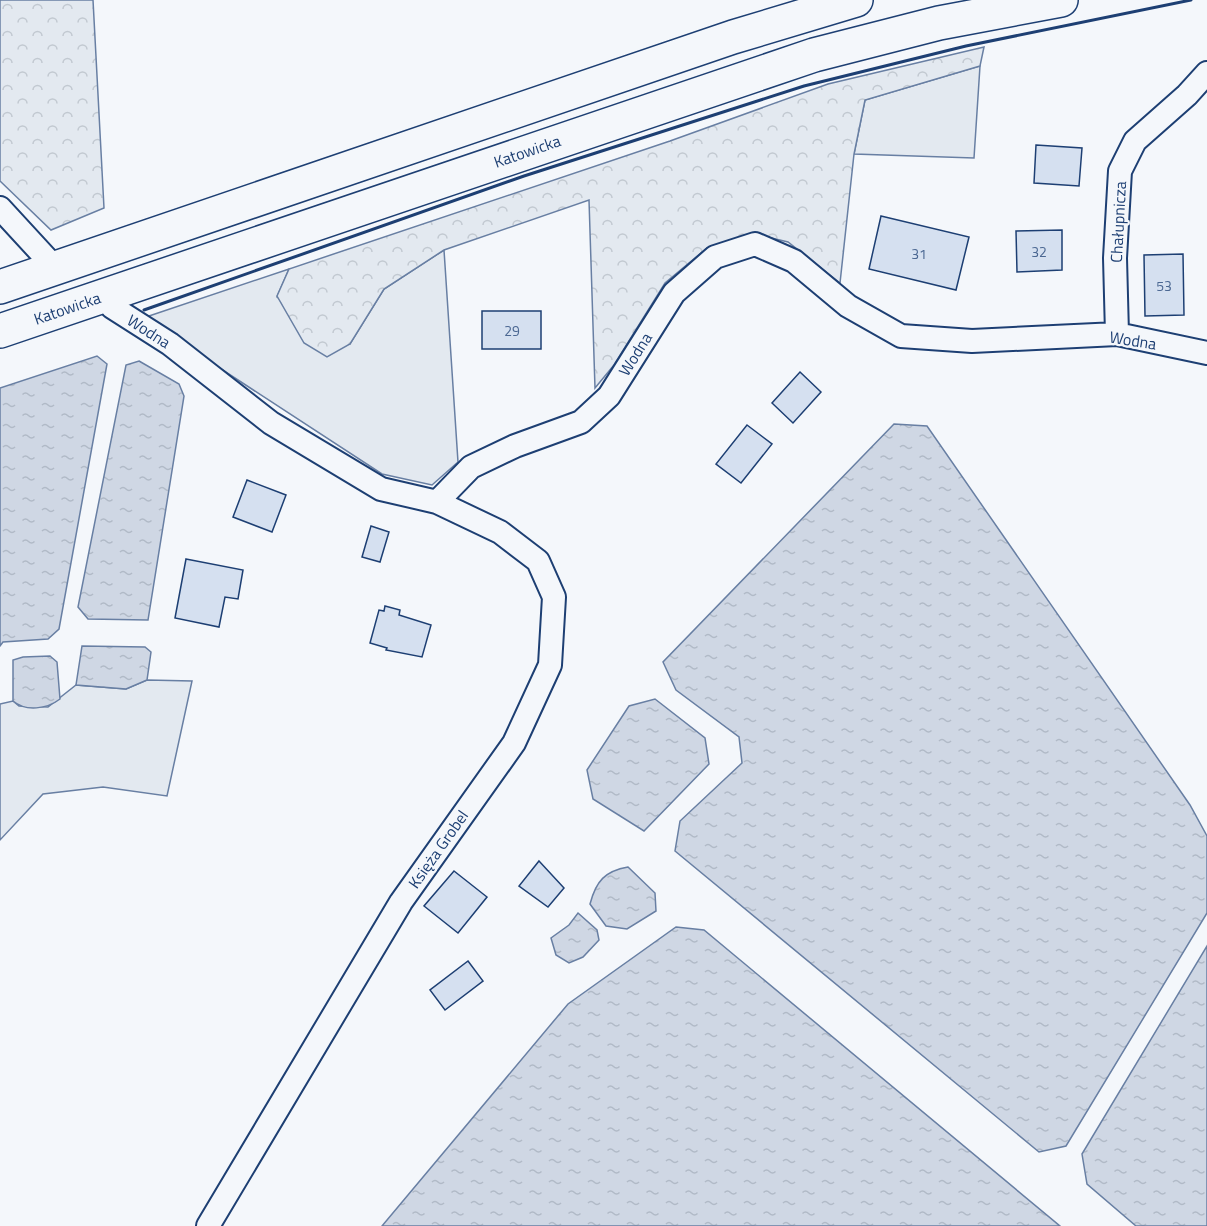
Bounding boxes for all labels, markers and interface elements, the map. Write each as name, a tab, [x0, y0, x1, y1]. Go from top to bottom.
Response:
street label: Katowicka	[490, 128, 564, 174]
street label: Chałupnicza	[1104, 181, 1132, 263]
house number: 32	[1031, 241, 1047, 262]
house number: 31	[911, 243, 927, 264]
house number: 53	[1156, 275, 1172, 296]
street label: Katowicka	[30, 285, 104, 331]
street label: Wodna	[123, 308, 175, 354]
house number: 29	[504, 320, 520, 341]
street label: Wodna	[1108, 324, 1158, 356]
street label: Wodna	[612, 328, 658, 380]
street label: Księża Grobel	[402, 805, 474, 893]

